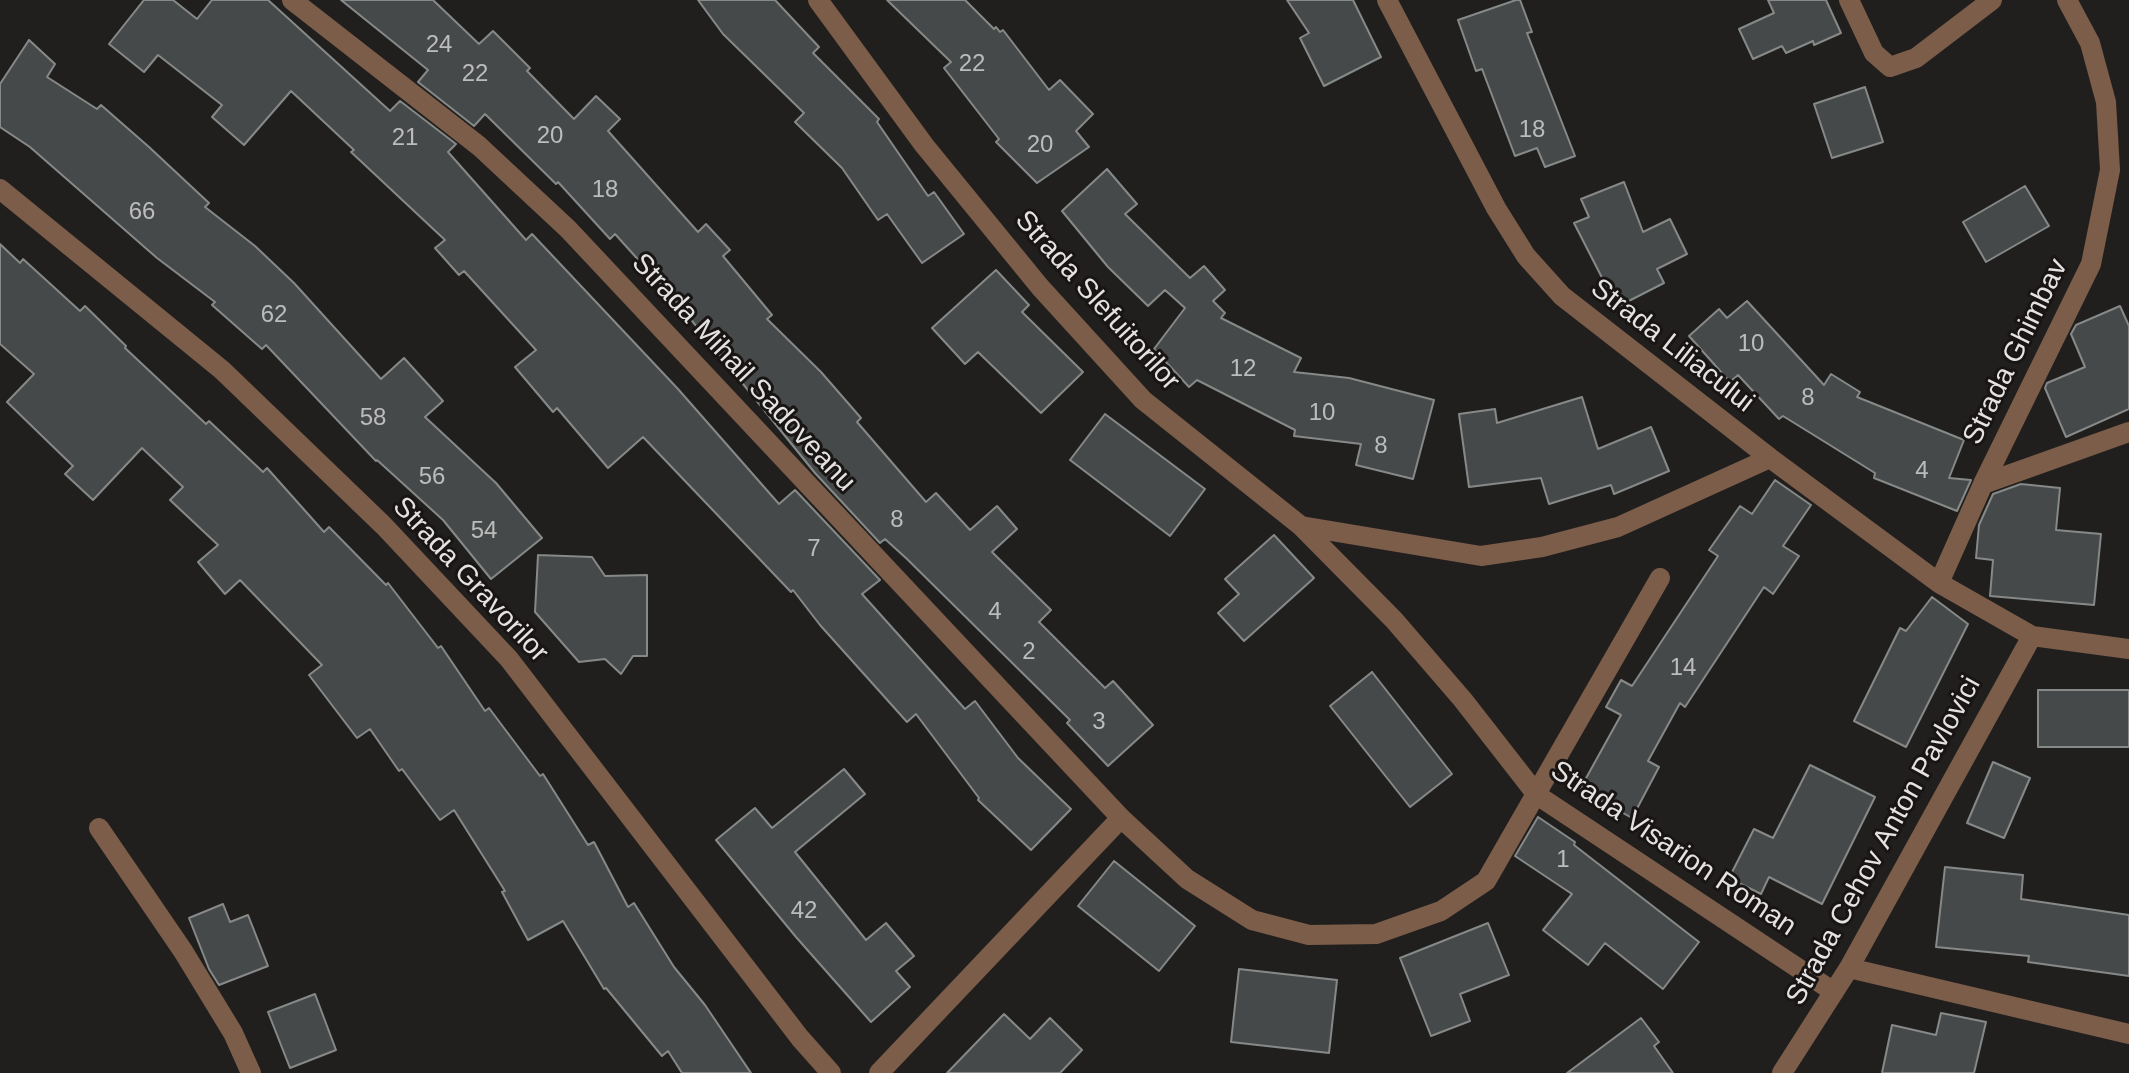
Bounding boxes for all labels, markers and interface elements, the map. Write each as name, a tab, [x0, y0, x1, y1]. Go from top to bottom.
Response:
house number: 24	[426, 31, 452, 59]
house number: 22	[959, 50, 985, 78]
house number: 22	[462, 60, 488, 88]
house number: 18	[1519, 116, 1545, 144]
house number: 20	[537, 122, 563, 150]
house number: 21	[392, 124, 418, 152]
house number: 20	[1027, 131, 1053, 159]
house number: 18	[592, 176, 618, 204]
house number: 66	[129, 198, 155, 226]
street label: Strada Slefuitorilor	[1007, 204, 1187, 398]
street label: Strada Mihail Sadoveanu	[624, 247, 862, 499]
street label: Strada Ghimbav	[1957, 254, 2075, 450]
street label: Strada Liliacului	[1584, 272, 1760, 420]
house number: 62	[261, 301, 287, 329]
house number: 10	[1738, 330, 1764, 358]
house number: 12	[1230, 355, 1256, 383]
house number: 8	[1801, 384, 1815, 412]
house number: 10	[1309, 399, 1335, 427]
house number: 58	[360, 404, 386, 432]
house number: 8	[1374, 432, 1388, 460]
house number: 4	[1915, 457, 1929, 485]
house number: 56	[419, 463, 445, 491]
street label: Strada Gravorilor	[385, 491, 555, 669]
house number: 8	[890, 506, 904, 534]
house number: 54	[471, 517, 497, 545]
house number: 7	[807, 535, 821, 563]
house number: 4	[988, 598, 1002, 626]
house number: 2	[1022, 638, 1036, 666]
house number: 14	[1670, 654, 1696, 682]
street label: Strada Cehov Anton Pavlovici	[1780, 671, 1988, 1011]
house number: 3	[1092, 708, 1106, 736]
street label: Strada Visarion Roman	[1544, 754, 1802, 944]
house number: 1	[1556, 846, 1570, 874]
house number: 42	[791, 897, 817, 925]

